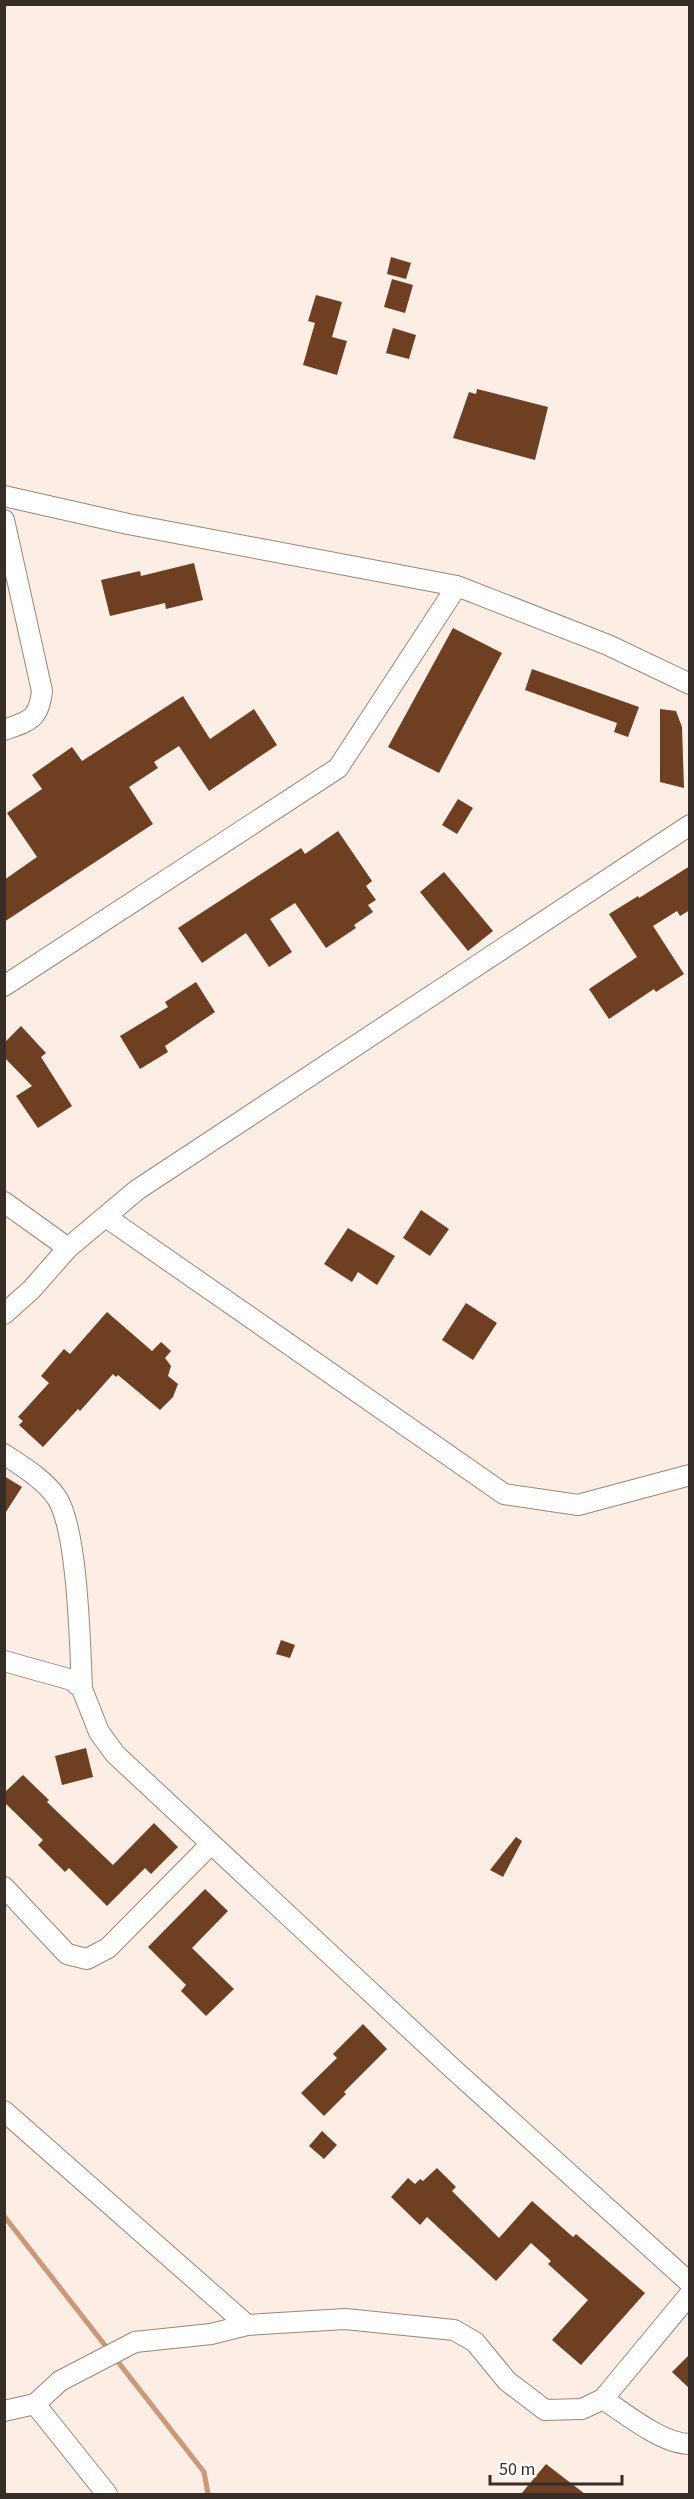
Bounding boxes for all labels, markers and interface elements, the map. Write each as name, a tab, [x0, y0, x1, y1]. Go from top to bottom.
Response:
scale bar	[490, 2448, 622, 2486]
text: 50 m	[499, 2457, 535, 2482]

